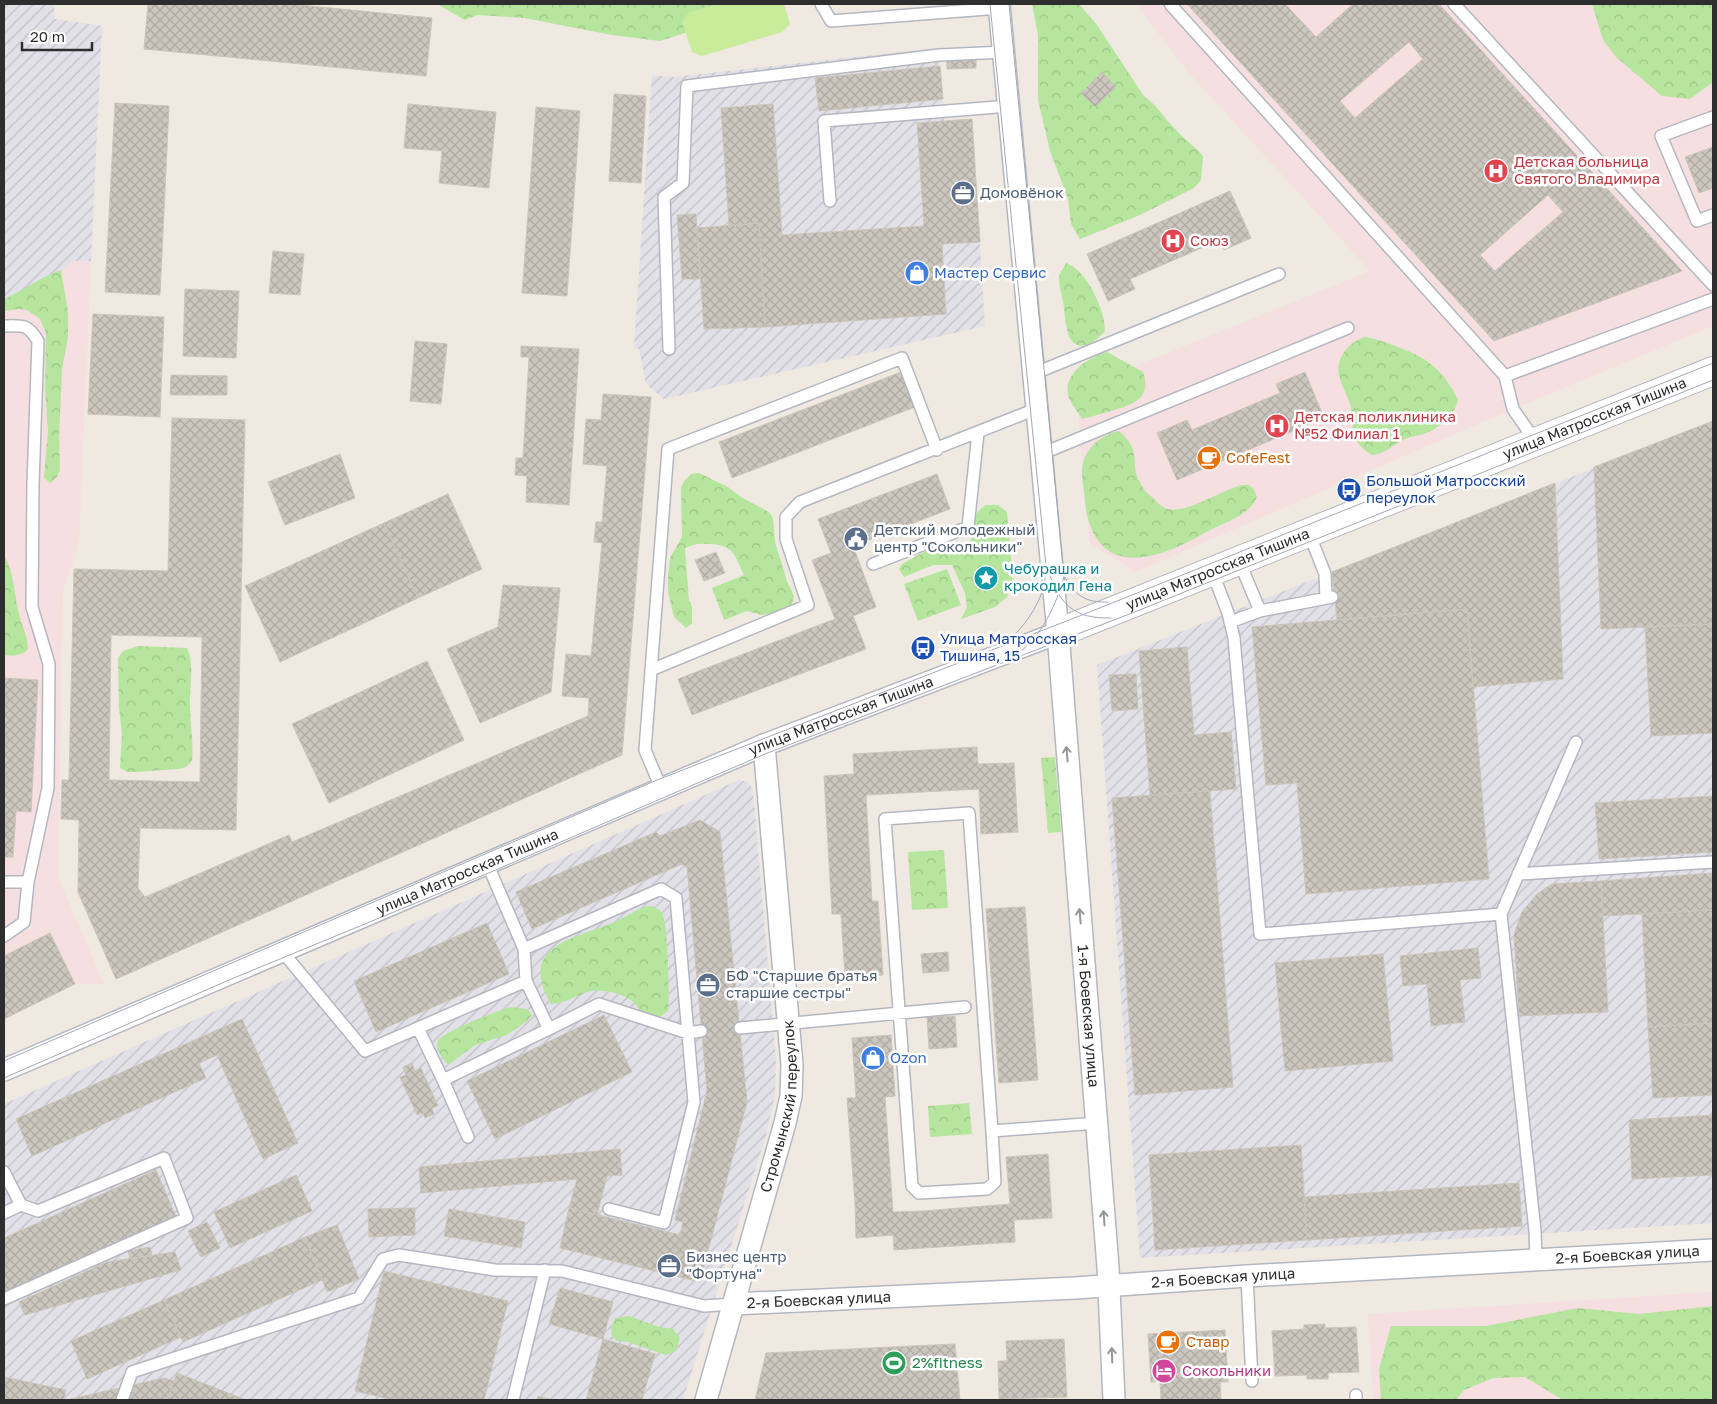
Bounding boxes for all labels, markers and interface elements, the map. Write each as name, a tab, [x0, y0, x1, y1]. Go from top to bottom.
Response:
scale bar	[22, 20, 92, 52]
text: 20 m	[30, 27, 65, 45]
place label: Детская больница Святого Владимира	[1514, 152, 1660, 187]
hospital icon: Детская больница Святого Владимира	[1483, 158, 1509, 184]
office icon: Домовёнок	[950, 180, 976, 206]
place label: Домовёнок	[980, 183, 1064, 201]
hospital icon: Союз	[1160, 228, 1186, 254]
place label: Союз	[1190, 231, 1229, 249]
shop icon: Мастер Сервис	[904, 260, 930, 286]
place label: Мастер Сервис	[934, 263, 1046, 281]
street label: улица Матросская Тишина	[1500, 373, 1689, 462]
place label: Детская поликлиника №52 Филиал 1	[1294, 407, 1456, 442]
hospital icon: Детская поликлиника №52 Филиал 1	[1264, 413, 1290, 439]
cafe icon: CofeFest	[1196, 445, 1222, 471]
place label: CofeFest	[1226, 448, 1291, 466]
place label: Большой Матросский переулок	[1366, 471, 1526, 506]
bus stop icon: Большой Матросский переулок	[1336, 477, 1362, 503]
place label: Детский молодежный центр "Сокольники"	[874, 520, 1035, 555]
street label: улица Матросская Тишина	[1123, 523, 1312, 613]
public building icon: Детский молодежный центр "Сокольники"	[843, 526, 869, 552]
place label: Чебурашка и крокодил Гена	[1004, 559, 1112, 594]
place icon: Чебурашка и крокодил Гена	[973, 565, 999, 591]
place label: Улица Матросская Тишина, 15	[940, 629, 1077, 664]
bus stop icon: Улица Матросская Тишина, 15	[910, 635, 936, 661]
street label: улица Матросская Тишина	[746, 671, 936, 759]
one-way arrow	[1062, 747, 1072, 763]
street label: улица Матросская Тишина	[373, 824, 561, 918]
one-way arrow	[1075, 909, 1085, 925]
street label: 1-я Боевская улица	[1075, 944, 1104, 1088]
place label: БФ "Старшие братья старшие сестры"	[726, 966, 877, 1001]
office icon: БФ "Старшие братья старшие сестры"	[695, 972, 721, 998]
street label: Стромынский переулок	[756, 1019, 800, 1194]
shop icon: Ozon	[860, 1045, 886, 1071]
place label: Ozon	[890, 1048, 927, 1066]
one-way arrow	[1099, 1210, 1109, 1226]
street label: 2-я Боевская улица	[1555, 1241, 1700, 1267]
place label: Бизнес центр "Фортуна"	[686, 1247, 787, 1282]
office icon: Бизнес центр "Фортуна"	[656, 1253, 682, 1279]
street label: 2-я Боевская улица	[1151, 1263, 1296, 1291]
street label: 2-я Боевская улица	[746, 1287, 891, 1311]
cafe icon: Ставр	[1155, 1329, 1181, 1355]
place label: Ставр	[1186, 1332, 1229, 1350]
one-way arrow	[1107, 1347, 1117, 1364]
sports icon: 2%fitness	[881, 1350, 907, 1376]
place label: 2%fitness	[912, 1353, 983, 1371]
hotel icon: Сокольники	[1151, 1358, 1177, 1384]
place label: Сокольники	[1182, 1361, 1271, 1379]

